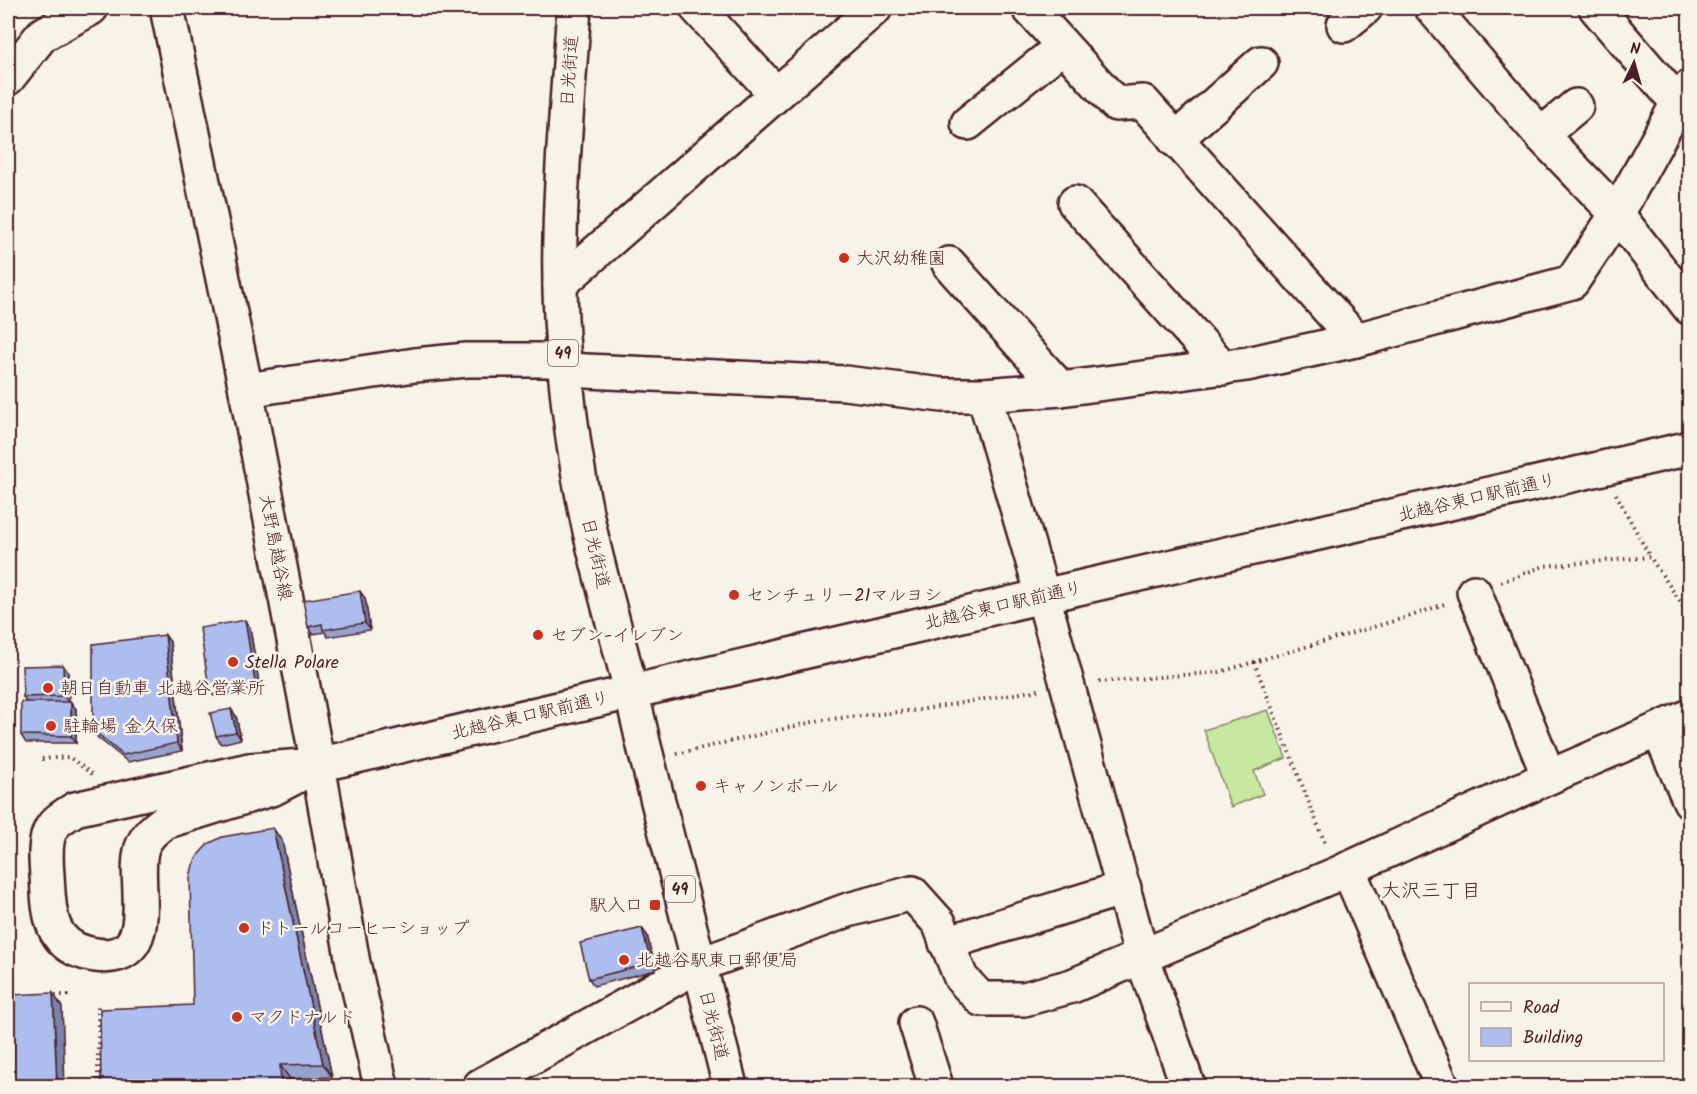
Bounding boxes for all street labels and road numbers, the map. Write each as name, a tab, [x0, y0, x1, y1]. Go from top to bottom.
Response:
street label: 日光街道	[554, 34, 587, 108]
road number: 49	[548, 340, 578, 366]
street label: 北越谷東口駅前通り	[1395, 466, 1560, 531]
street label: 大野島越谷線	[250, 492, 299, 603]
street label: 日光街道	[572, 515, 617, 592]
street label: 北越谷東口駅前通り	[921, 574, 1086, 639]
street label: 北越谷東口駅前通り	[448, 684, 613, 749]
road number: 49	[665, 876, 695, 902]
street label: 日光街道	[690, 987, 735, 1064]

